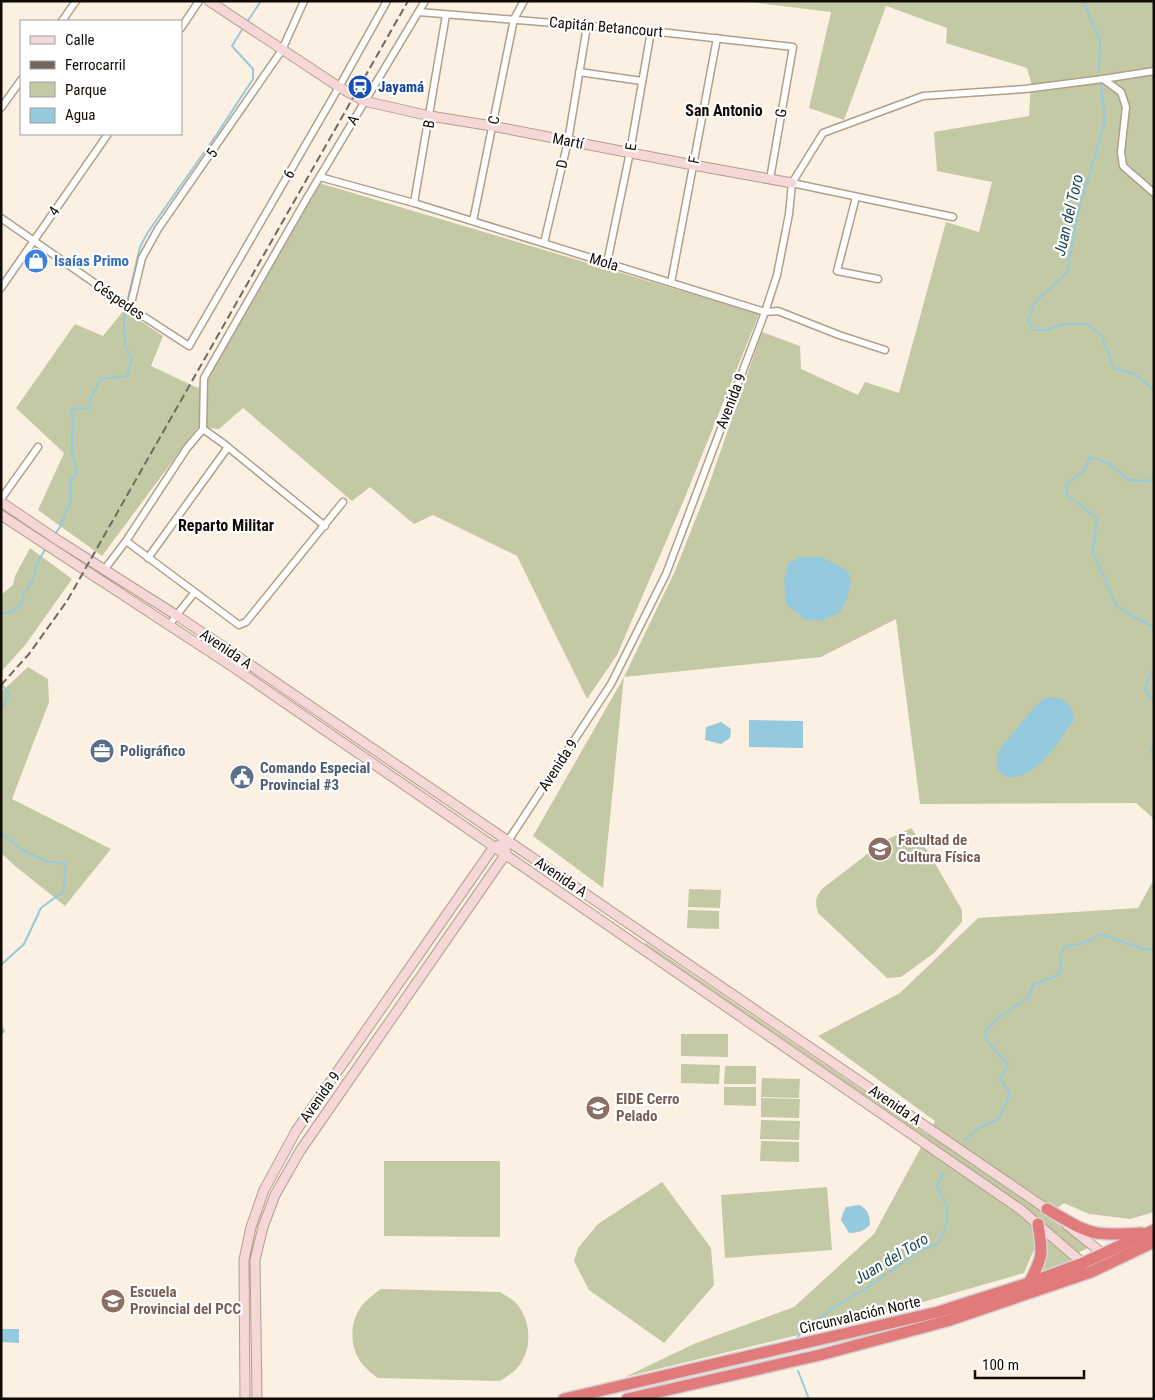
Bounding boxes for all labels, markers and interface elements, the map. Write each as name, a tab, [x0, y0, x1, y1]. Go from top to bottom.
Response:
street label: Capitán Betancourt	[548, 13, 664, 41]
legend	[20, 20, 182, 135]
text: Calle	[65, 31, 95, 49]
text: Ferrocarril	[65, 56, 126, 74]
station icon: Jayamá	[347, 74, 373, 100]
place label: Jayamá	[378, 78, 424, 96]
text: Parque	[65, 81, 107, 99]
district label: San Antonio	[685, 101, 763, 120]
text: Agua	[65, 106, 95, 124]
street label: G	[771, 107, 791, 119]
street label: A	[343, 111, 363, 128]
street label: C	[484, 114, 504, 126]
street label: B	[419, 118, 439, 130]
street label: Martí	[551, 129, 587, 153]
street label: E	[621, 142, 641, 152]
street label: 5	[203, 145, 221, 161]
street label: F	[684, 155, 704, 165]
street label: D	[552, 158, 572, 170]
street label: 6	[279, 166, 299, 182]
water label: Juan del Toro	[1050, 172, 1087, 258]
street label: 4	[45, 203, 63, 219]
shop icon: Isaías Primo	[23, 248, 49, 274]
street label: Mola	[587, 249, 621, 275]
place label: Isaías Primo	[54, 252, 129, 270]
street label: Céspedes	[90, 276, 148, 324]
street label: Avenida 9	[712, 371, 750, 431]
district label: Reparto Militar	[178, 516, 274, 535]
street label: Avenida A	[196, 625, 256, 673]
street label: Avenida 9	[535, 736, 581, 794]
office icon: Poligráfico	[89, 738, 115, 764]
place label: Poligráfico	[120, 742, 185, 760]
place label: Comando Especial Provincial #3	[260, 759, 370, 794]
public building icon: Comando Especial Provincial #3	[229, 764, 255, 790]
place label: Facultad de Cultura Física	[898, 831, 981, 866]
school or university icon: Facultad de Cultura Física	[867, 836, 893, 862]
street label: Avenida A	[531, 853, 591, 901]
street label: Avenida 9	[296, 1068, 344, 1126]
street label: Avenida A	[865, 1081, 925, 1129]
place label: EIDE Cerro Pelado	[616, 1090, 680, 1125]
school or university icon: EIDE Cerro Pelado	[585, 1095, 611, 1121]
water label: Juan del Toro	[851, 1229, 932, 1288]
place label: Escuela Provincial del PCC	[130, 1283, 241, 1318]
school or university icon: Escuela Provincial del PCC	[100, 1288, 126, 1314]
street label: Circunvalación Norte	[798, 1292, 922, 1338]
scale bar	[975, 1348, 1084, 1380]
text: 100 m	[982, 1356, 1019, 1374]

